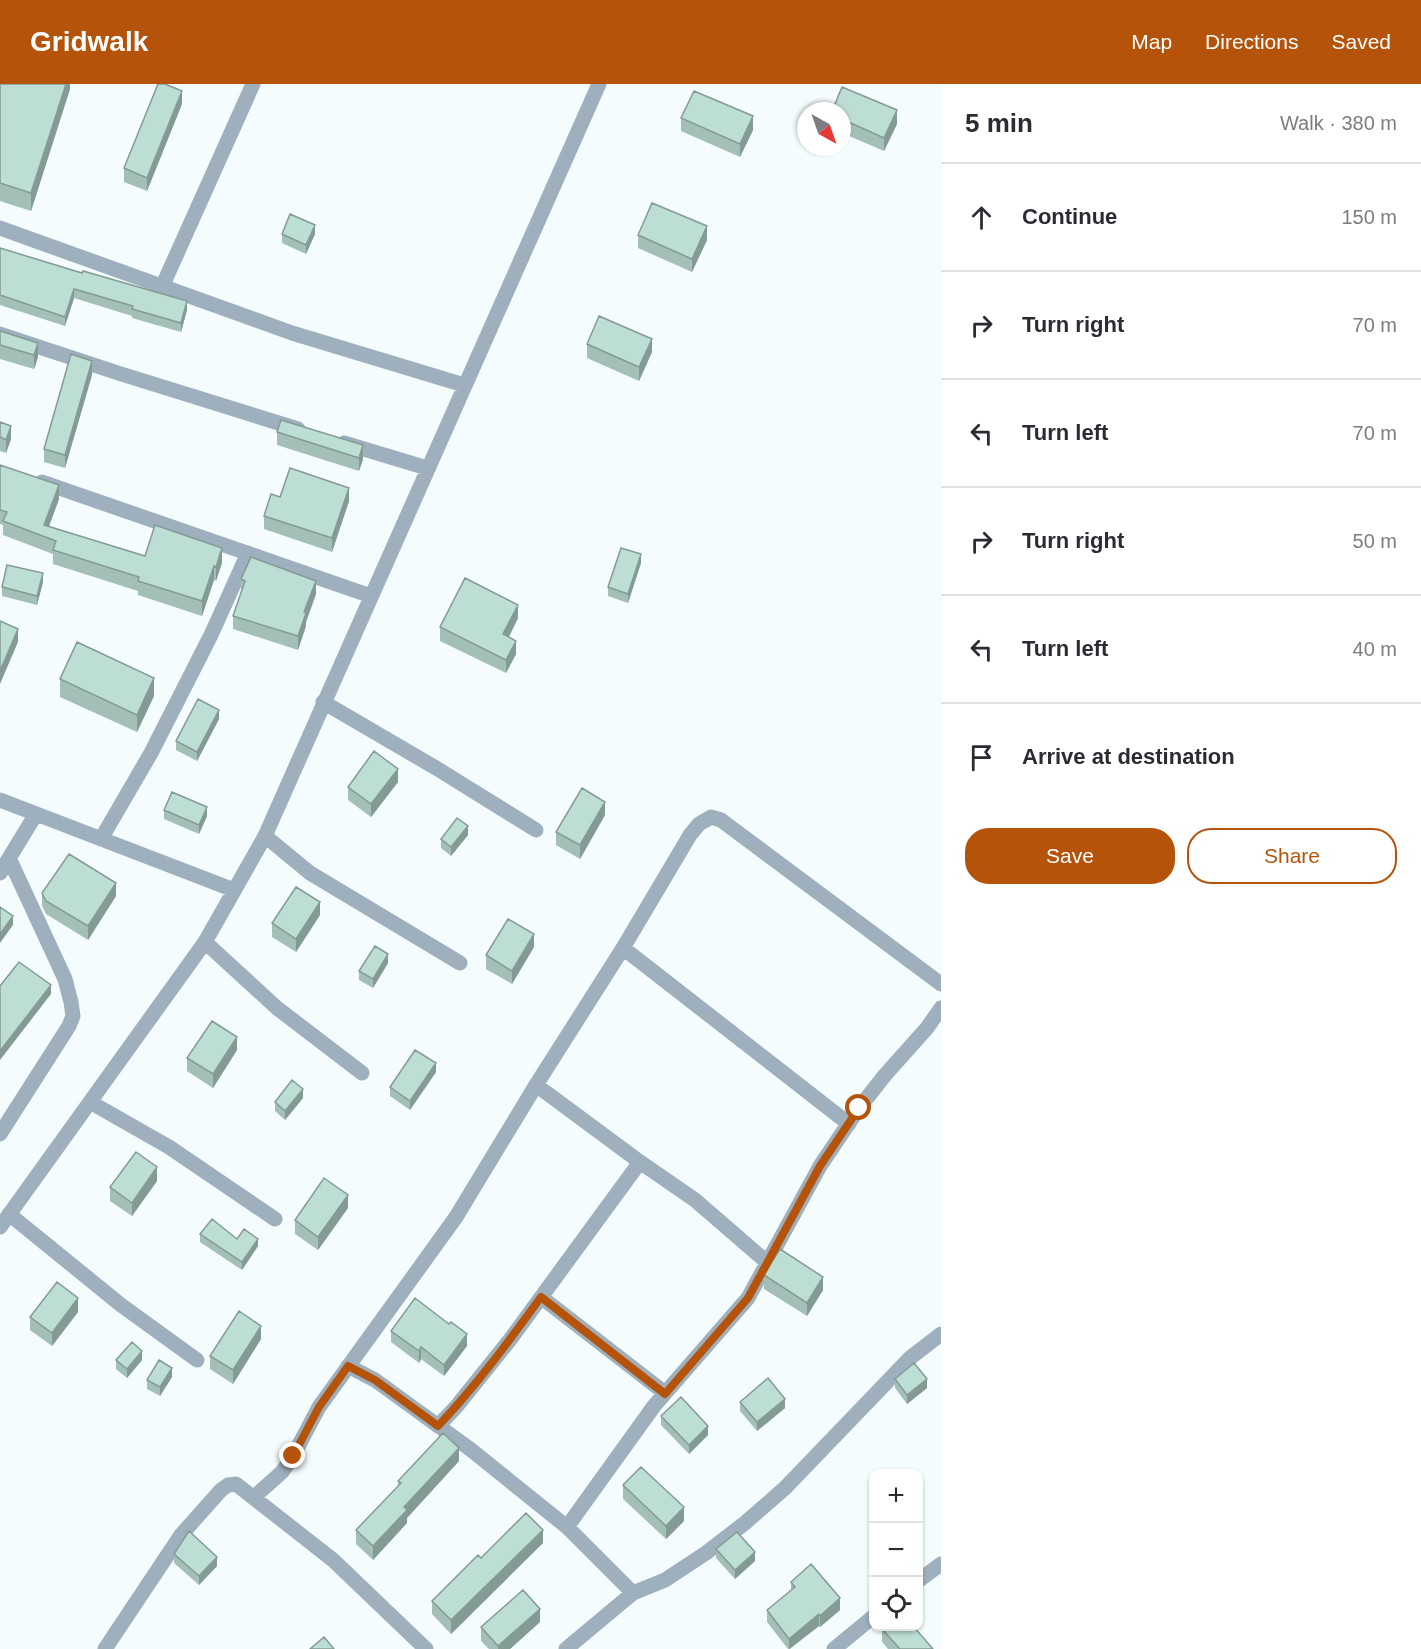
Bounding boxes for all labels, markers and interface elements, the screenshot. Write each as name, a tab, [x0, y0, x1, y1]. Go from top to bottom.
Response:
text: Gridwalk	[30, 26, 148, 57]
text: Map	[1131, 30, 1172, 53]
text: Directions	[1205, 30, 1298, 53]
text: Saved	[1331, 30, 1391, 53]
north arrow	[797, 102, 851, 156]
text: 5 min	[965, 108, 1033, 138]
text: Walk · 380 m	[1280, 112, 1397, 134]
icon: ahead	[965, 201, 998, 234]
text: Continue	[1022, 204, 1117, 229]
text: 150 m	[1341, 206, 1397, 228]
icon: right	[965, 309, 998, 342]
text: Turn right	[1022, 312, 1124, 337]
text: 70 m	[1353, 314, 1397, 336]
icon: left	[965, 417, 998, 450]
text: Turn left	[1022, 420, 1108, 445]
text: 70 m	[1353, 422, 1397, 444]
icon: right	[965, 525, 998, 558]
text: Turn right	[1022, 528, 1124, 553]
text: 50 m	[1353, 530, 1397, 552]
icon: left	[965, 633, 998, 666]
text: Turn left	[1022, 636, 1108, 661]
text: 40 m	[1353, 638, 1397, 660]
icon: arrive	[965, 741, 998, 774]
text: Arrive at destination	[1022, 744, 1235, 769]
button: Save	[965, 828, 1175, 884]
button: Share	[1187, 828, 1397, 884]
route start	[845, 1094, 871, 1120]
route end	[279, 1442, 305, 1468]
map controls	[869, 1469, 923, 1631]
button: +	[869, 1469, 923, 1523]
button: −	[869, 1523, 923, 1577]
button: locate	[869, 1577, 923, 1631]

